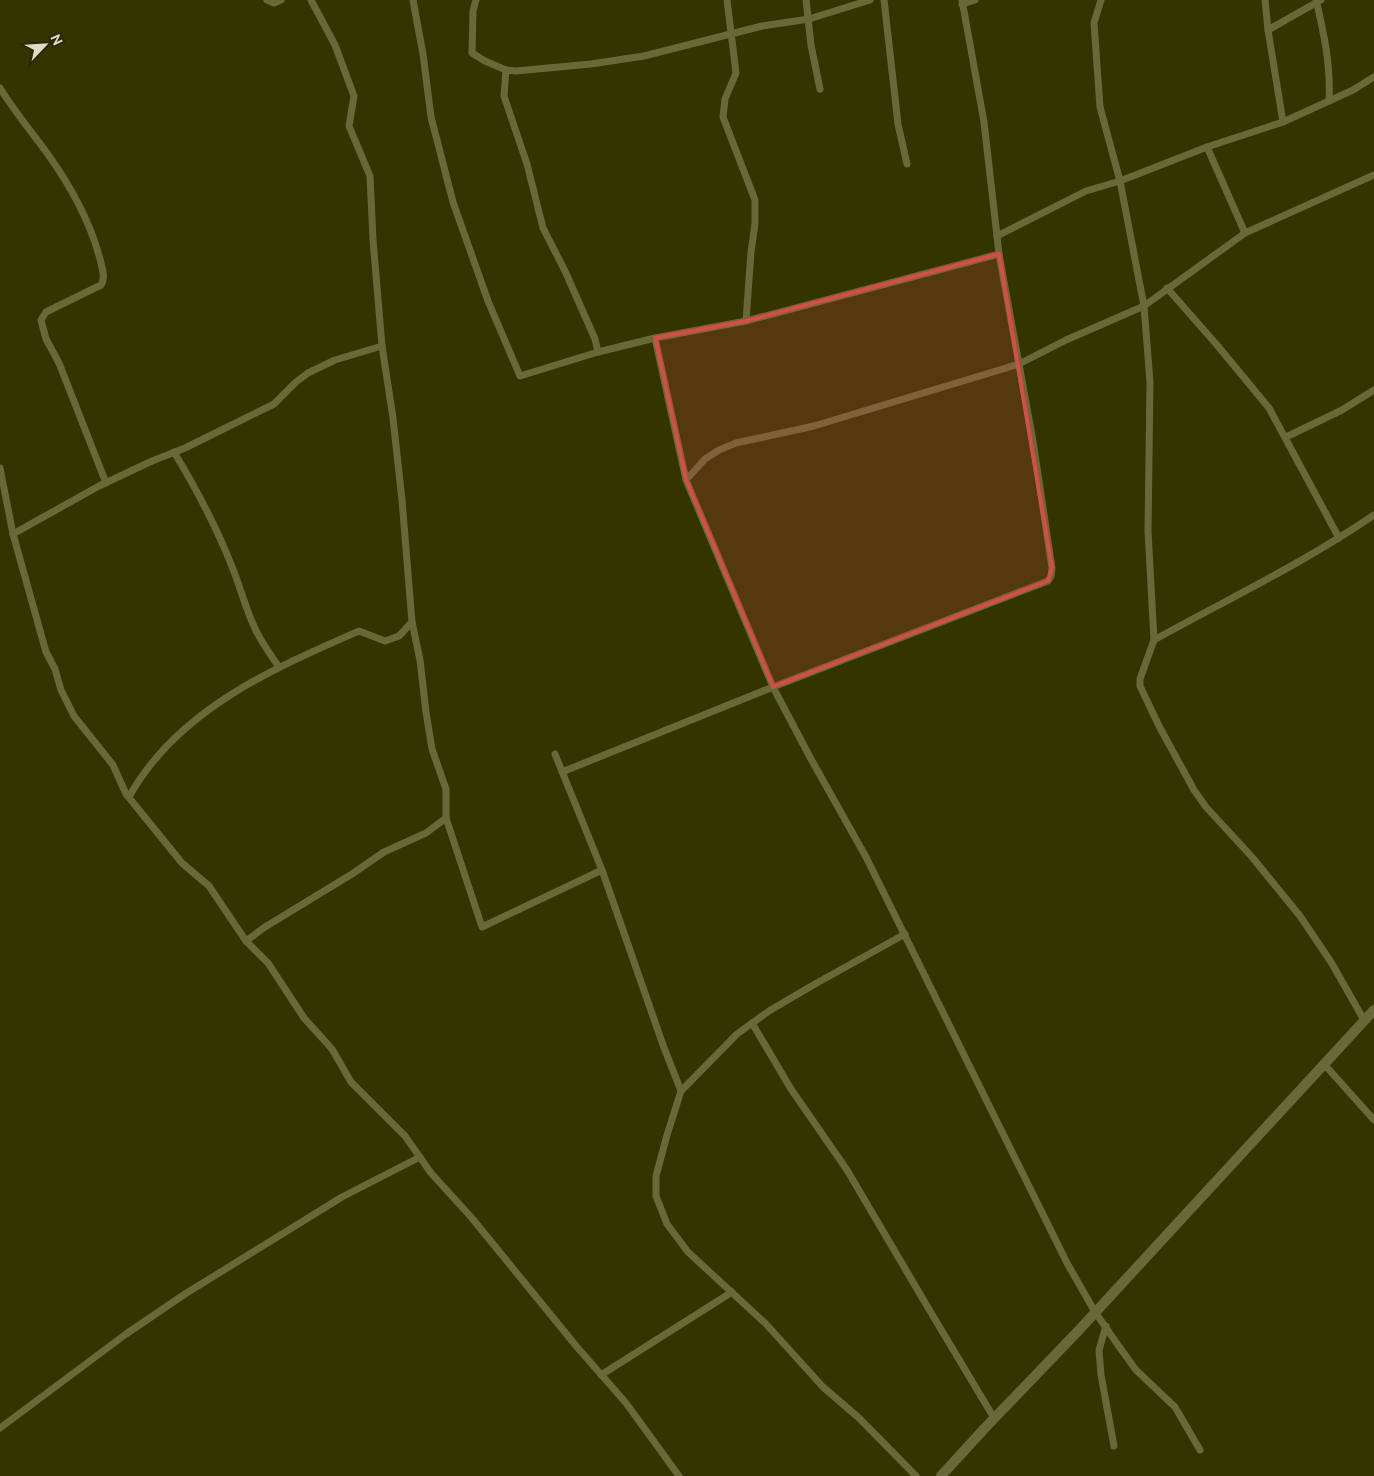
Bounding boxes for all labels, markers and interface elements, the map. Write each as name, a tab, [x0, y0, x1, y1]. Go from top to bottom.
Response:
north arrow	[20, 20, 70, 70]
text: N	[47, 31, 66, 48]

